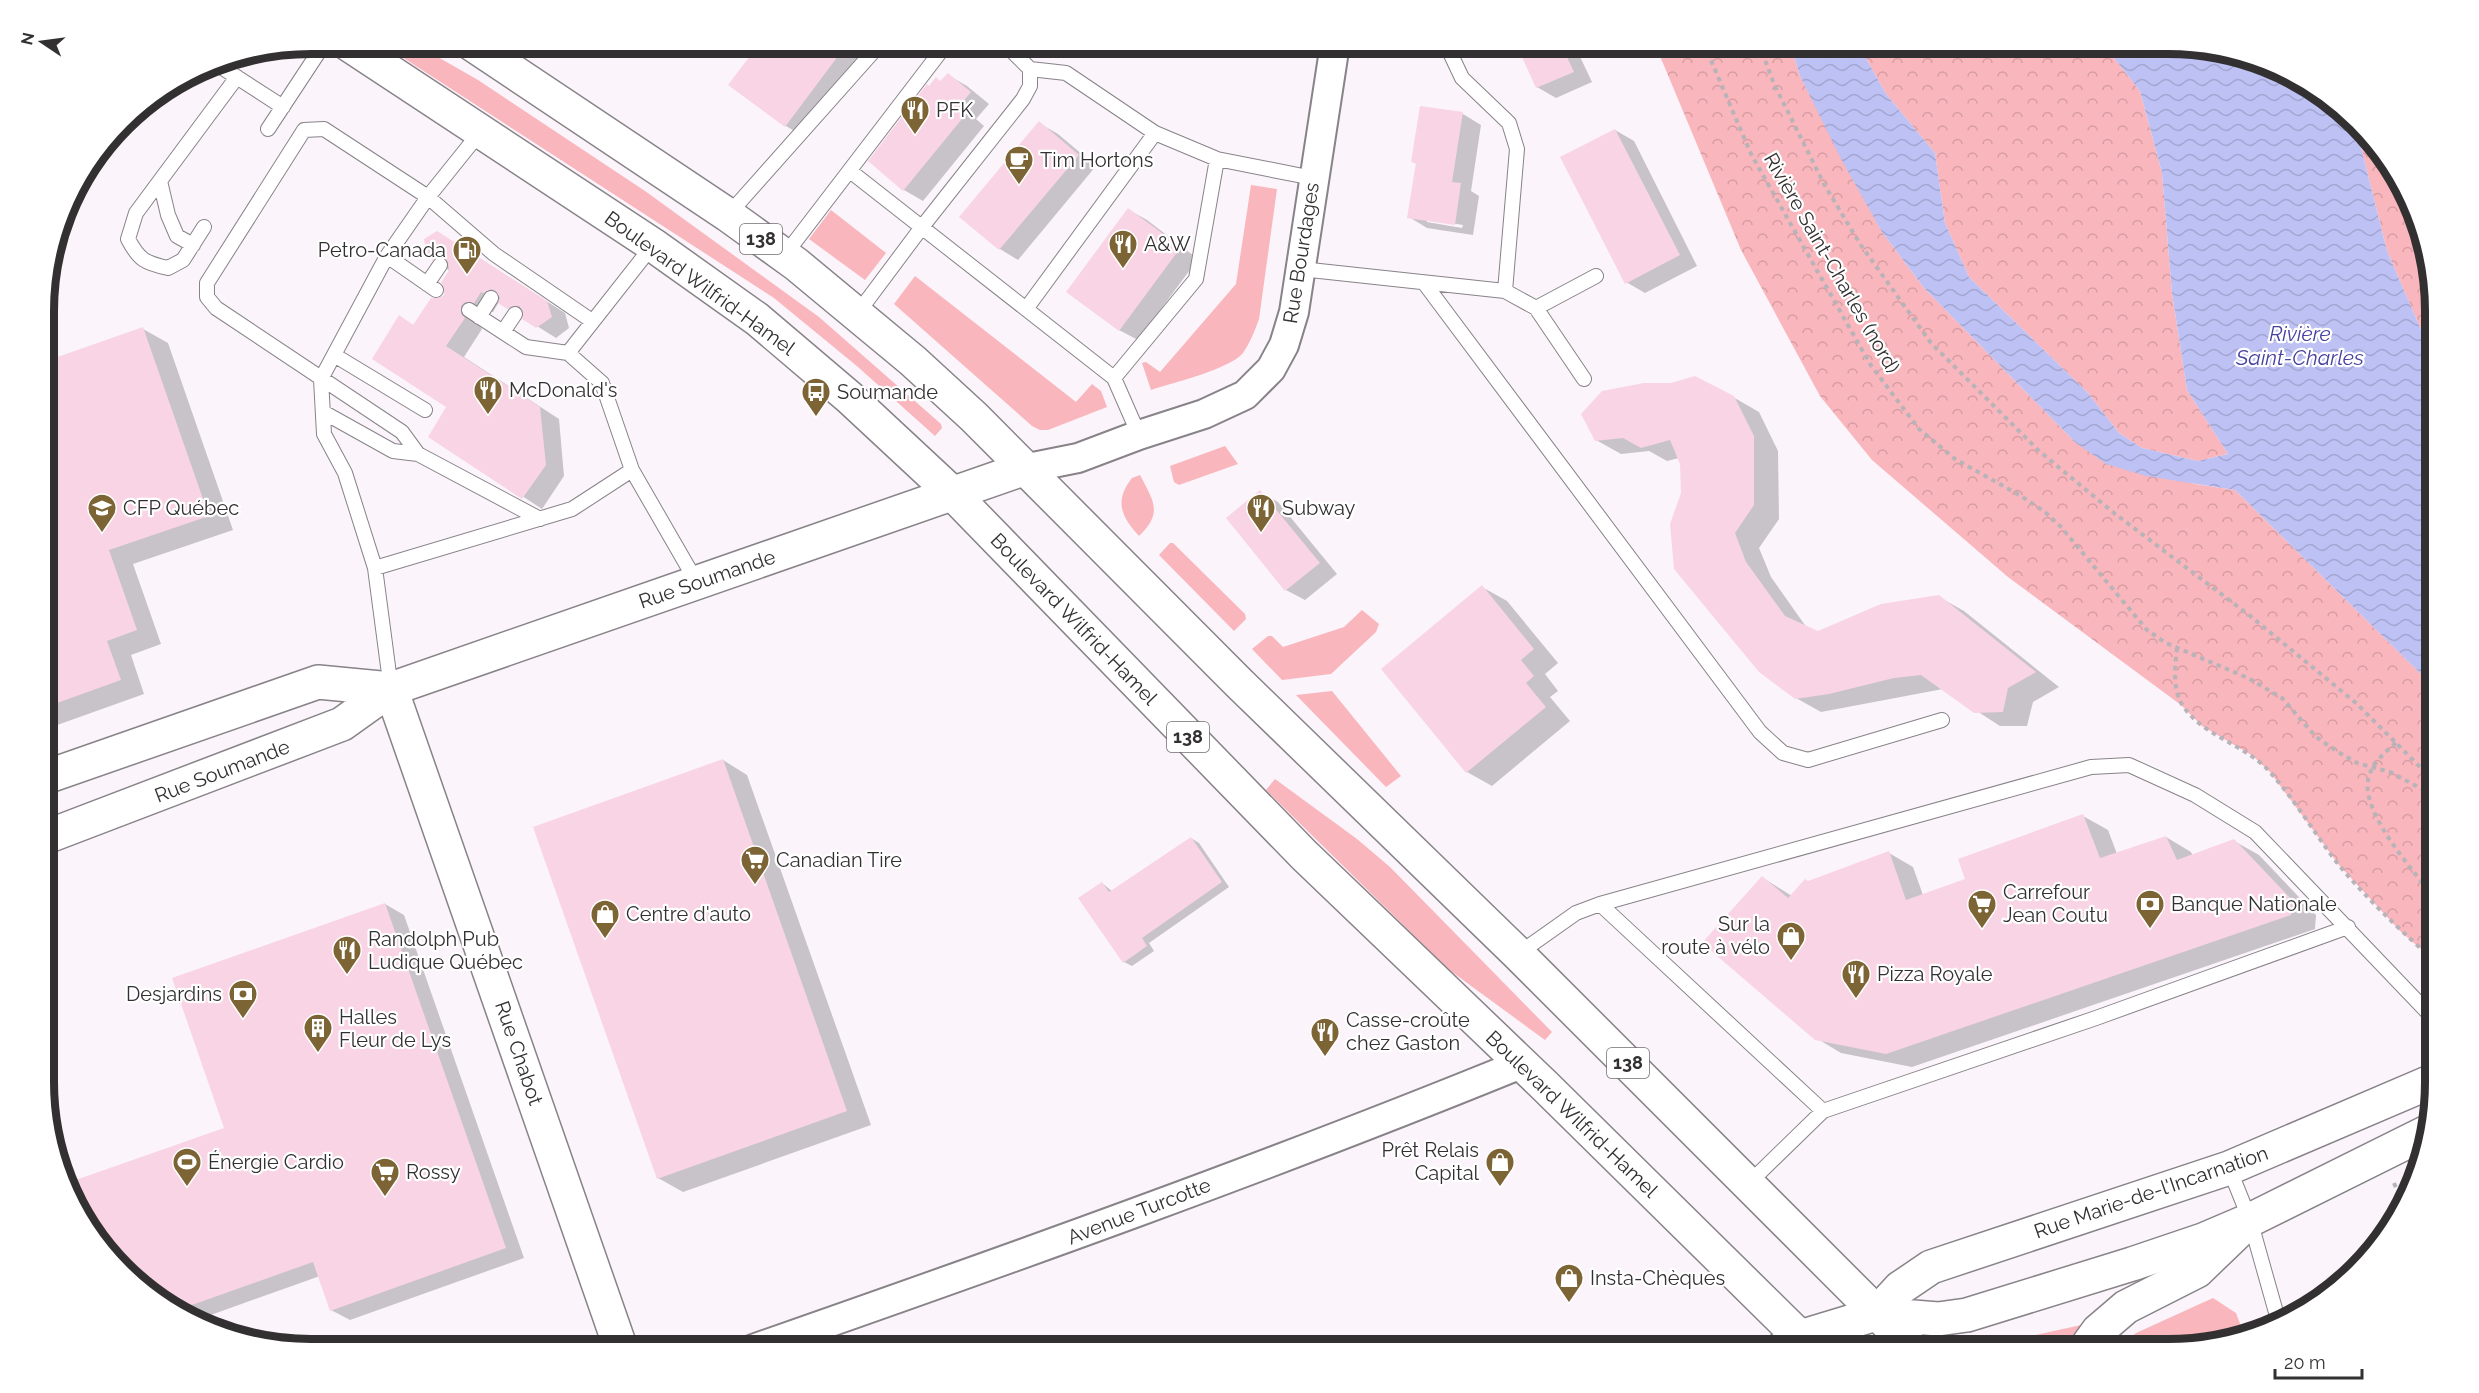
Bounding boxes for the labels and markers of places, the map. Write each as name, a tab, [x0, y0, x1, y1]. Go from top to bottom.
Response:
restaurant icon: PFK	[899, 94, 931, 136]
place label: PFK	[936, 98, 973, 122]
cafe icon: Tim Hortons	[1003, 144, 1035, 186]
place label: Tim Hortons	[1040, 148, 1153, 172]
restaurant icon: A&W	[1107, 228, 1139, 270]
place label: A&W	[1144, 232, 1191, 256]
fuel station icon: Petro-Canada	[451, 234, 483, 276]
place label: Petro-Canada	[318, 238, 446, 262]
restaurant icon: McDonald's	[472, 374, 504, 416]
bus stop icon: Soumande	[800, 376, 832, 418]
place label: McDonald's	[509, 378, 617, 402]
place label: Soumande	[837, 380, 938, 404]
school or university icon: CFP Québec	[86, 492, 118, 534]
restaurant icon: Subway	[1245, 492, 1277, 534]
place label: CFP Québec	[123, 496, 239, 520]
place label: Subway	[1282, 496, 1356, 520]
supermarket icon: Canadian Tire	[739, 844, 771, 886]
place label: Canadian Tire	[776, 848, 902, 872]
place label: Carrefour Jean Coutu	[2003, 880, 2108, 927]
supermarket icon: Carrefour Jean Coutu	[1966, 888, 1998, 930]
bank icon: Banque Nationale	[2134, 888, 2166, 930]
place label: Banque Nationale	[2171, 892, 2337, 916]
shop icon: Centre d'auto	[589, 898, 621, 940]
place label: Centre d'auto	[626, 902, 751, 926]
place label: Sur la route à vélo	[1661, 912, 1770, 959]
shop icon: Sur la route à vélo	[1775, 920, 1807, 962]
place label: Randolph Pub Ludique Québec	[368, 927, 523, 974]
restaurant icon: Randolph Pub Ludique Québec	[331, 934, 363, 976]
restaurant icon: Pizza Royale	[1840, 958, 1872, 1000]
place label: Pizza Royale	[1877, 962, 1993, 986]
bank icon: Desjardins	[227, 978, 259, 1020]
place label: Desjardins	[126, 982, 222, 1006]
place label: Halles Fleur de Lys	[339, 1005, 451, 1052]
place label: Casse-croûte chez Gaston	[1346, 1008, 1470, 1055]
building icon: Halles Fleur de Lys	[302, 1012, 334, 1054]
restaurant icon: Casse-croûte chez Gaston	[1309, 1016, 1341, 1058]
place label: Prêt Relais Capital	[1382, 1138, 1480, 1185]
sports icon: Énergie Cardio	[171, 1146, 203, 1188]
shop icon: Prêt Relais Capital	[1484, 1146, 1516, 1188]
place label: Énergie Cardio	[208, 1150, 344, 1174]
supermarket icon: Rossy	[369, 1156, 401, 1198]
place label: Rossy	[406, 1160, 461, 1184]
shop icon: Insta-Chèques	[1553, 1262, 1585, 1304]
place label: Insta-Chèques	[1590, 1266, 1725, 1290]

